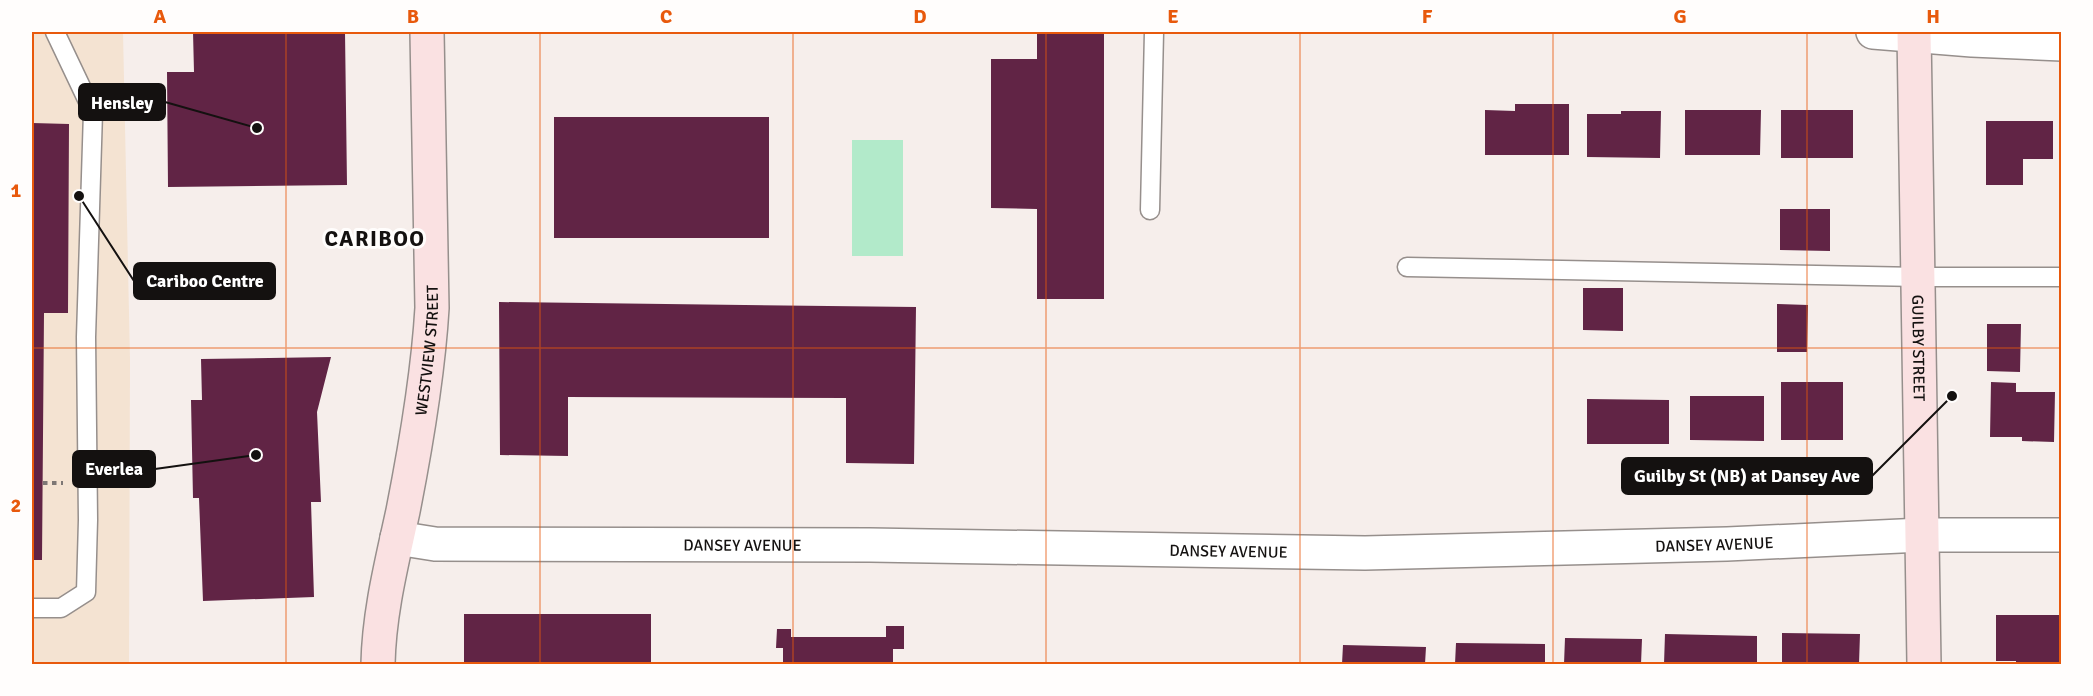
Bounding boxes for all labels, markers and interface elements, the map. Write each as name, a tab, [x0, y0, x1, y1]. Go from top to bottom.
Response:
text: A	[154, 4, 167, 29]
text: B	[407, 4, 419, 29]
text: C	[660, 4, 672, 29]
text: D	[913, 4, 927, 29]
text: E	[1167, 4, 1179, 29]
text: F	[1422, 4, 1433, 29]
text: G	[1673, 4, 1687, 29]
text: H	[1926, 4, 1940, 29]
callout: Hensley	[79, 84, 165, 120]
text: Hensley	[91, 92, 153, 114]
text: 1	[11, 178, 22, 203]
district label: CARIBOO	[324, 225, 426, 252]
callout: Cariboo Centre	[134, 263, 275, 299]
text: Cariboo Centre	[146, 270, 264, 292]
street label: WESTVIEW STREET	[411, 285, 443, 417]
street label: GUILBY STREET	[1907, 294, 1929, 402]
callout: Everlea	[73, 451, 155, 487]
text: Everlea	[85, 458, 143, 480]
callout: Guilby St (NB) at Dansey Ave	[1622, 458, 1872, 494]
text: Guilby St (NB) at Dansey Ave	[1634, 465, 1860, 487]
text: 2	[11, 493, 21, 518]
street label: DANSEY AVENUE	[1655, 533, 1774, 557]
street label: DANSEY AVENUE	[683, 536, 802, 556]
street label: DANSEY AVENUE	[1169, 541, 1288, 563]

